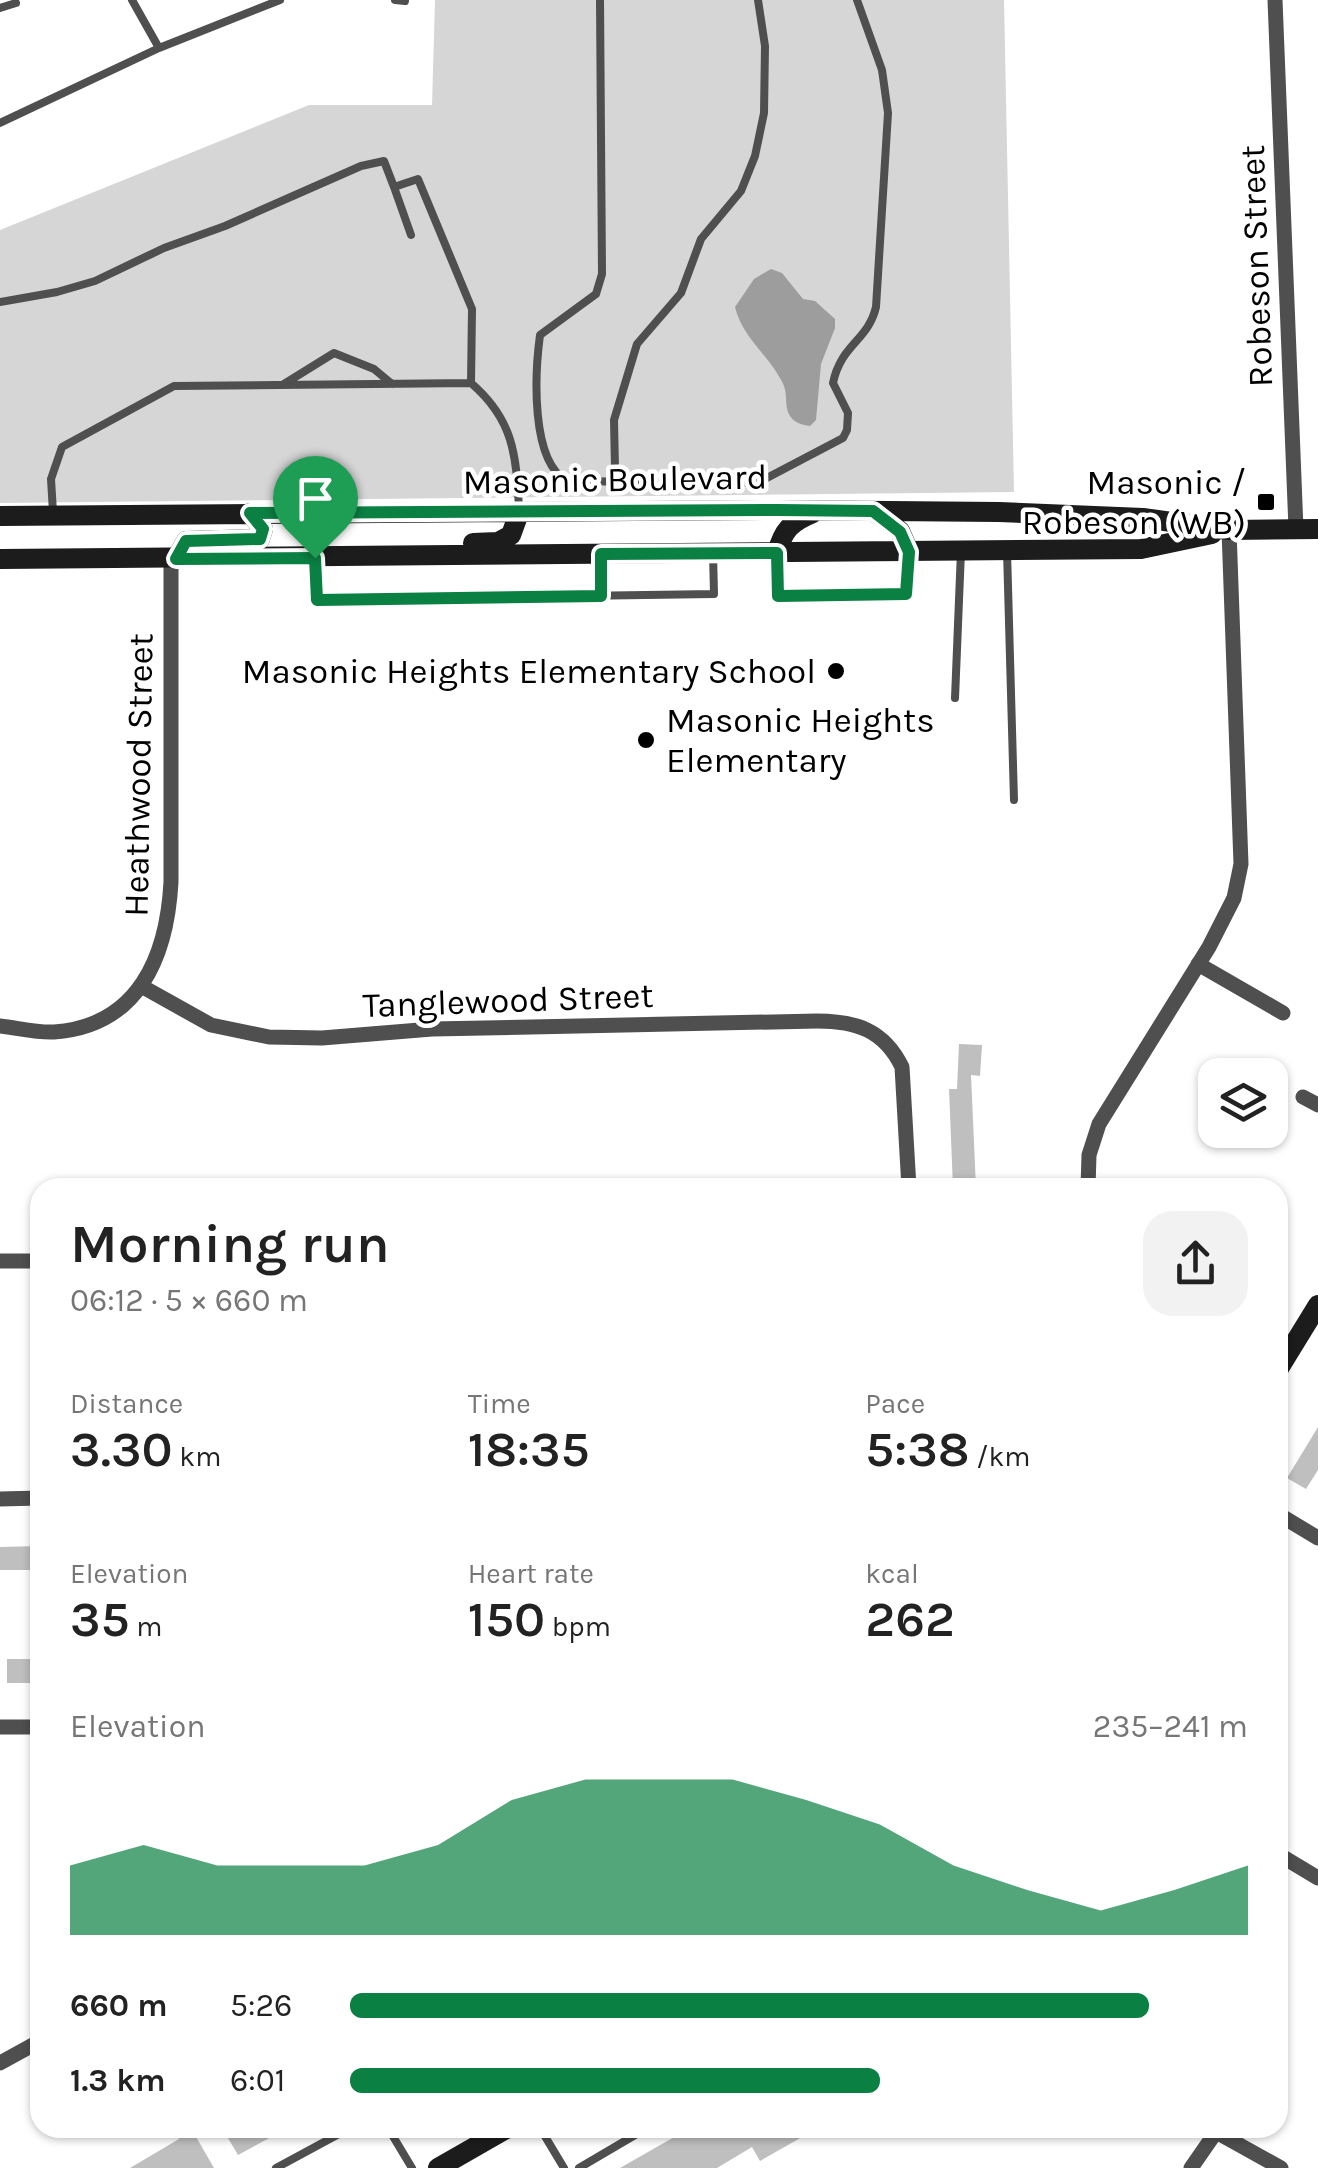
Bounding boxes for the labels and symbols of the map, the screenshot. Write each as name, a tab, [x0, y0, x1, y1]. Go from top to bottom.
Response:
street label: Robeson Street	[1232, 144, 1281, 388]
pin	[273, 456, 358, 559]
street label: Masonic Boulevard	[462, 456, 768, 503]
place label: Masonic / Robeson (WB)	[1022, 462, 1246, 543]
marker: Masonic / Robeson (WB)	[1255, 491, 1277, 513]
street label: Heathwood Street	[116, 633, 161, 917]
place label: Masonic Heights Elementary School	[242, 651, 816, 692]
marker: Masonic Heights Elementary School	[825, 660, 847, 682]
place label: Masonic Heights Elementary	[666, 700, 935, 781]
marker: Masonic Heights Elementary	[635, 729, 657, 751]
street label: Tanglewood Street	[362, 975, 654, 1026]

